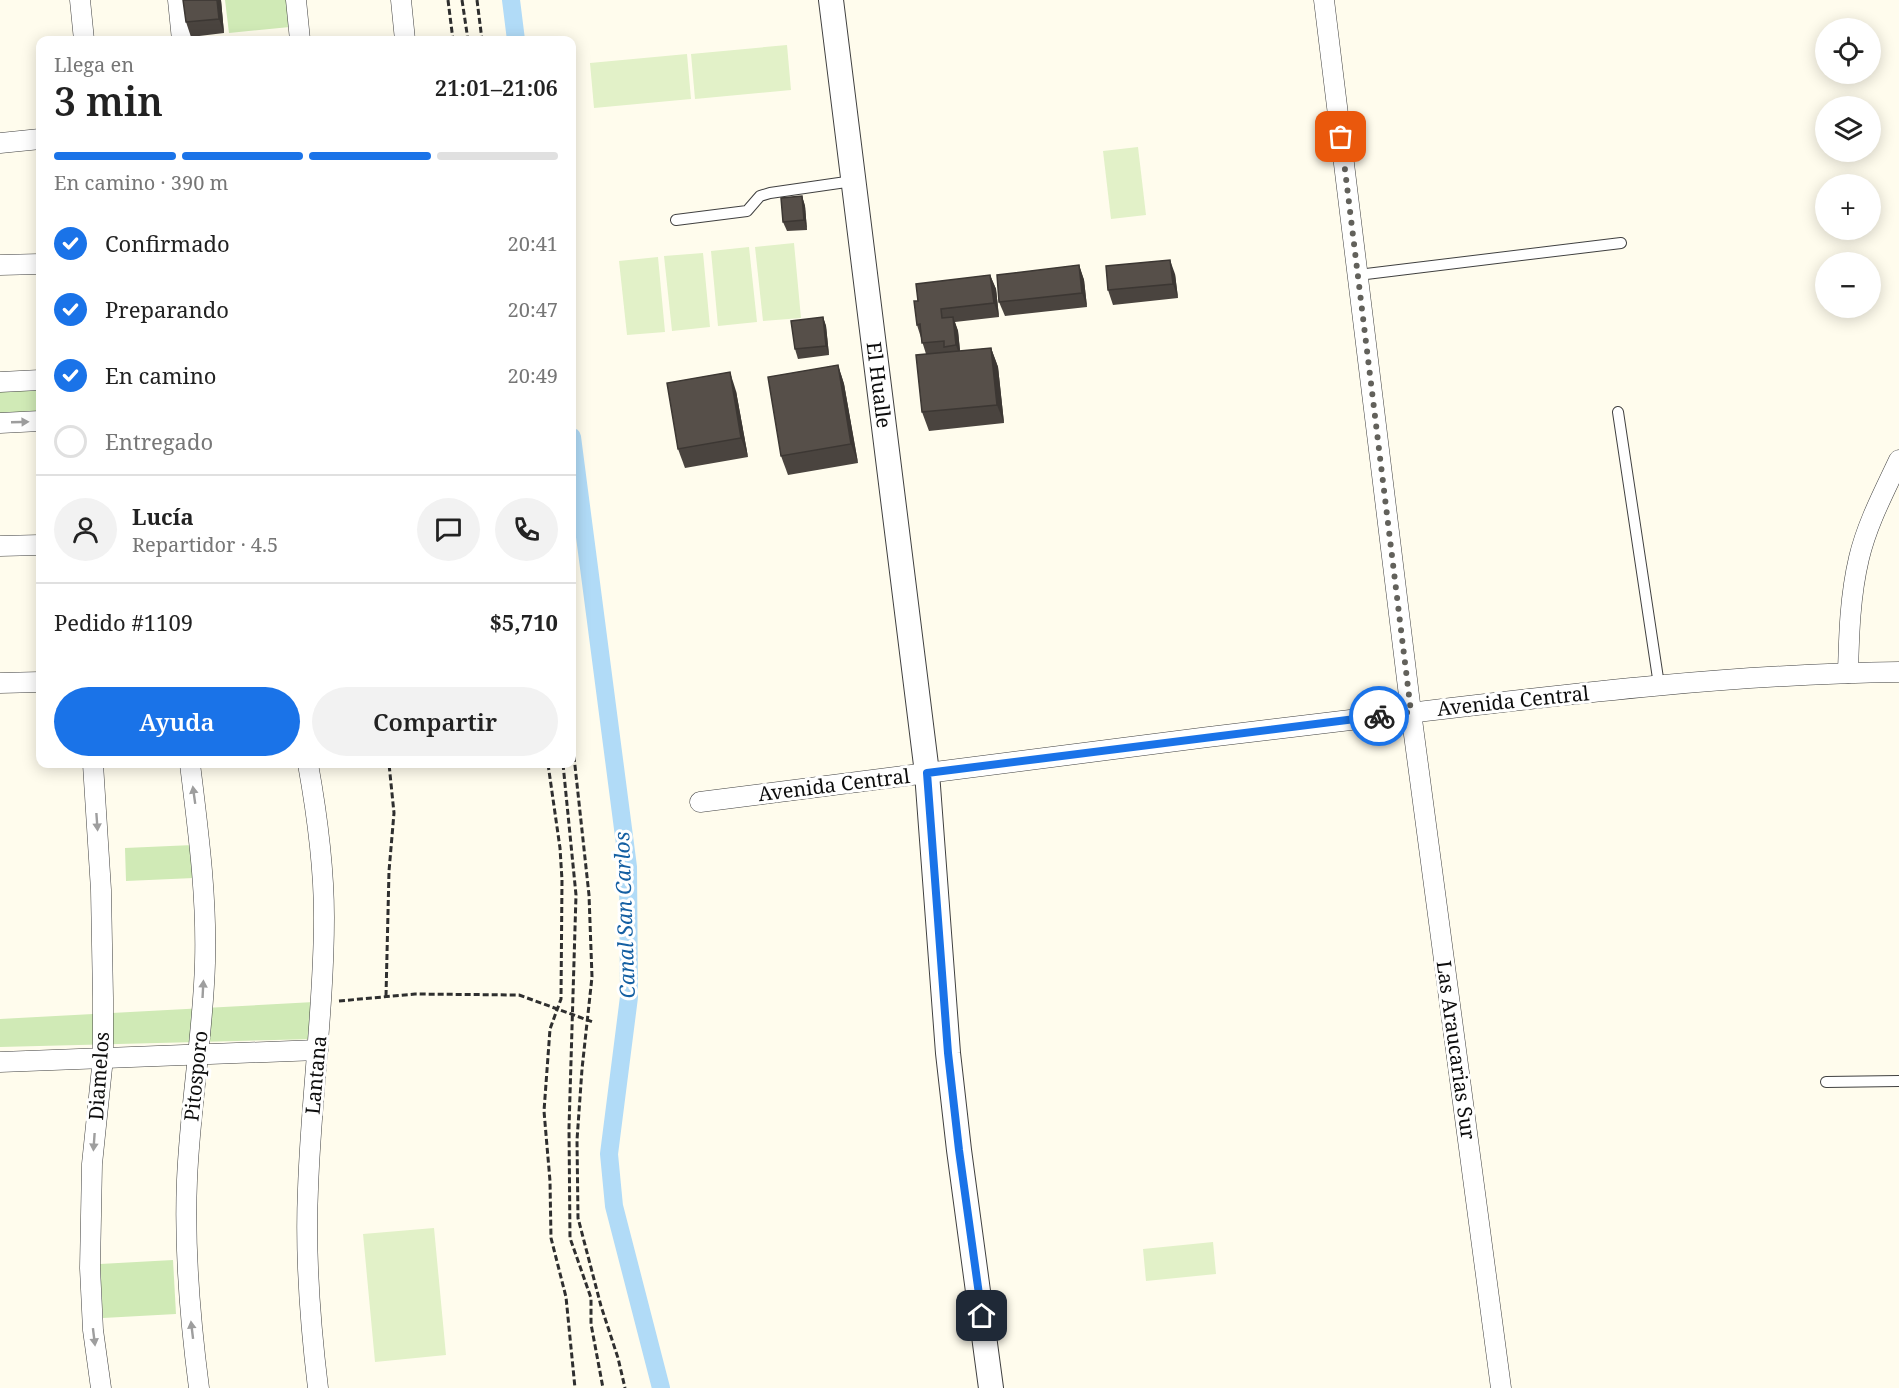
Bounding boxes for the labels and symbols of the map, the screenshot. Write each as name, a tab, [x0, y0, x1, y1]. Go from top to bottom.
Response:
pin	[1315, 111, 1366, 162]
street label: El Hualle	[861, 340, 898, 430]
one-way arrow	[11, 417, 30, 427]
street label: Avenida Central	[1436, 679, 1590, 722]
courier	[1349, 686, 1409, 746]
street label: Avenida Central	[757, 762, 911, 807]
one-way arrow	[189, 785, 199, 804]
one-way arrow	[92, 812, 102, 831]
water label: Canal San Carlos	[607, 831, 641, 999]
street label: Las Araucarias Sur	[1431, 959, 1482, 1142]
one-way arrow	[199, 979, 208, 998]
street label: Pitosporo	[177, 1029, 214, 1123]
street label: Diamelos	[82, 1031, 115, 1121]
street label: Lantana	[299, 1034, 332, 1116]
one-way arrow	[89, 1133, 98, 1152]
pin	[956, 1290, 1007, 1341]
one-way arrow	[187, 1320, 197, 1339]
one-way arrow	[90, 1328, 99, 1347]

